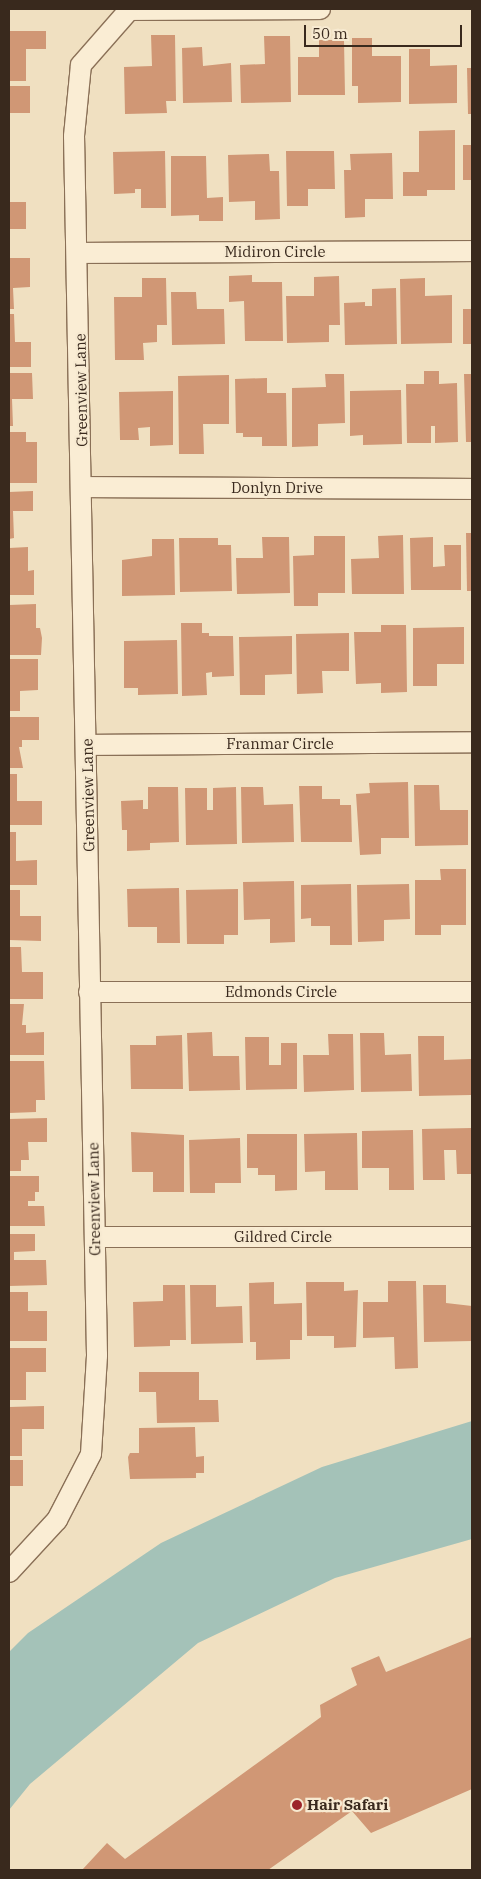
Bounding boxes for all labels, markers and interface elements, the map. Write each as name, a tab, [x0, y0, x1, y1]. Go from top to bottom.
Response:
scale bar	[306, 15, 464, 47]
text: 50 m	[312, 24, 348, 43]
street label: Midiron Circle	[224, 243, 326, 261]
street label: Greenview Lane	[71, 333, 91, 447]
street label: Donlyn Drive	[231, 479, 323, 497]
street label: Franmar Circle	[226, 735, 334, 753]
street label: Greenview Lane	[78, 738, 98, 852]
street label: Edmonds Circle	[225, 983, 337, 1001]
street label: Greenview Lane	[84, 1142, 104, 1256]
street label: Gildred Circle	[234, 1228, 332, 1246]
place label: Hair Safari	[307, 1796, 388, 1814]
marker: Hair Safari	[291, 1799, 303, 1811]

